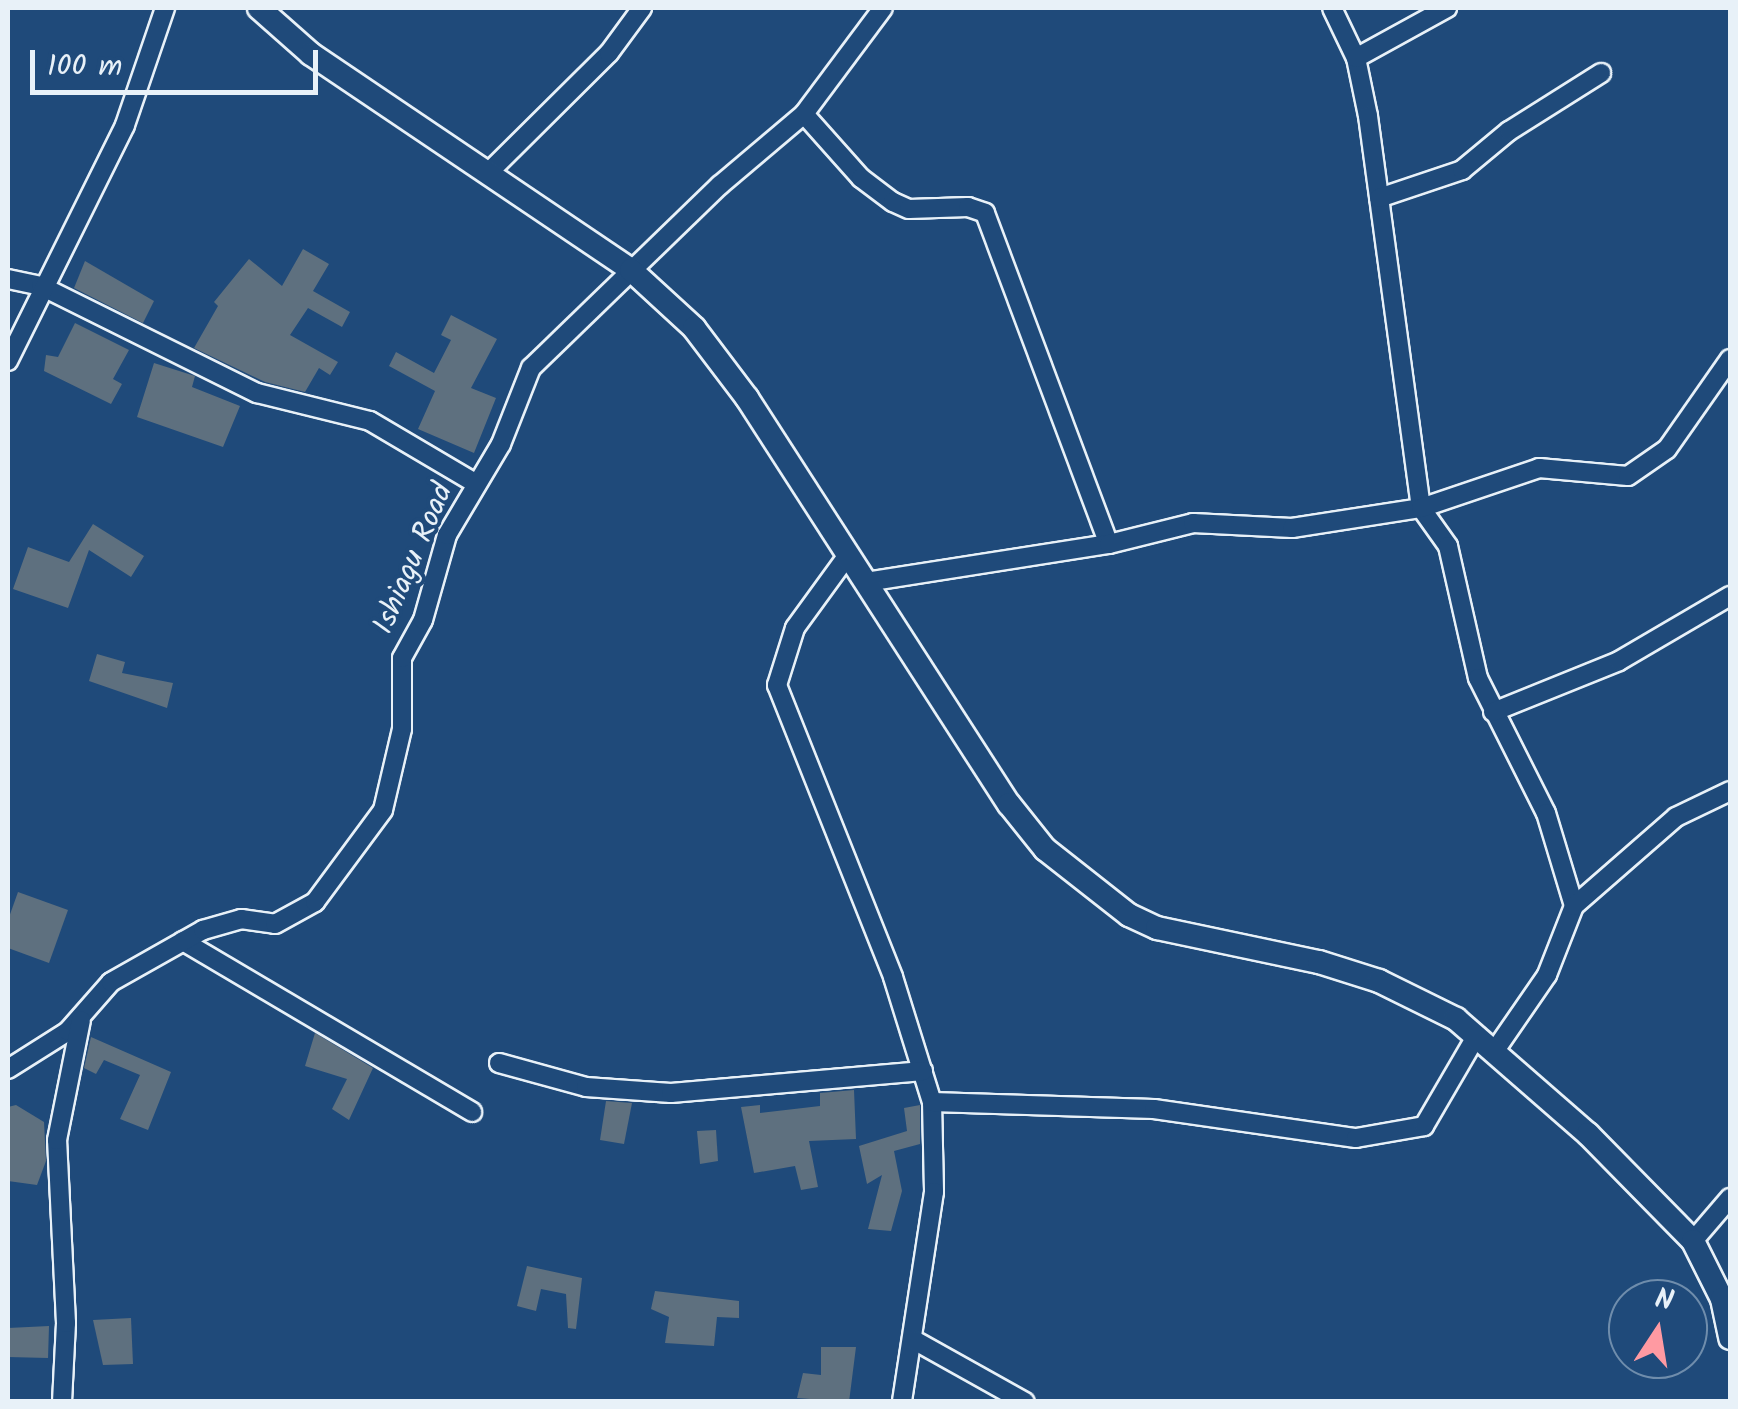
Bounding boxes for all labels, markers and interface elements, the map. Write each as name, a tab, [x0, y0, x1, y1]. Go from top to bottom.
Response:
scale bar	[35, 30, 322, 92]
text: 100 m	[47, 43, 122, 91]
street label: Ishiagu Road	[366, 478, 462, 640]
text: N	[1651, 1277, 1677, 1325]
north arrow	[1608, 1279, 1708, 1379]

